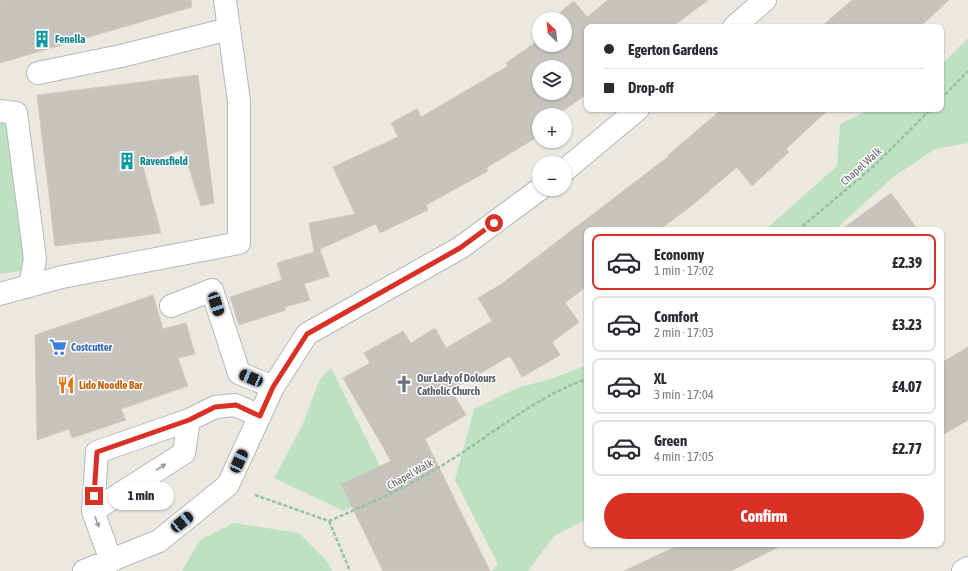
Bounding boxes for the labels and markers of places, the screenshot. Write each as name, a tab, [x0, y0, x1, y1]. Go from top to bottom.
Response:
building icon: Fenella	[32, 29, 52, 49]
place label: Fenella	[55, 33, 85, 45]
building icon: Ravensfield	[117, 151, 137, 171]
place label: Ravensfield	[140, 155, 188, 167]
supermarket icon: Costcutter	[48, 337, 68, 357]
place label: Costcutter	[71, 341, 113, 353]
place label: Our Lady of Dolours Catholic Church	[417, 372, 496, 397]
church icon: Our Lady of Dolours Catholic Church	[394, 374, 414, 394]
restaurant icon: Lido Noodle Bar	[56, 375, 76, 395]
place label: Lido Noodle Bar	[79, 379, 143, 391]

